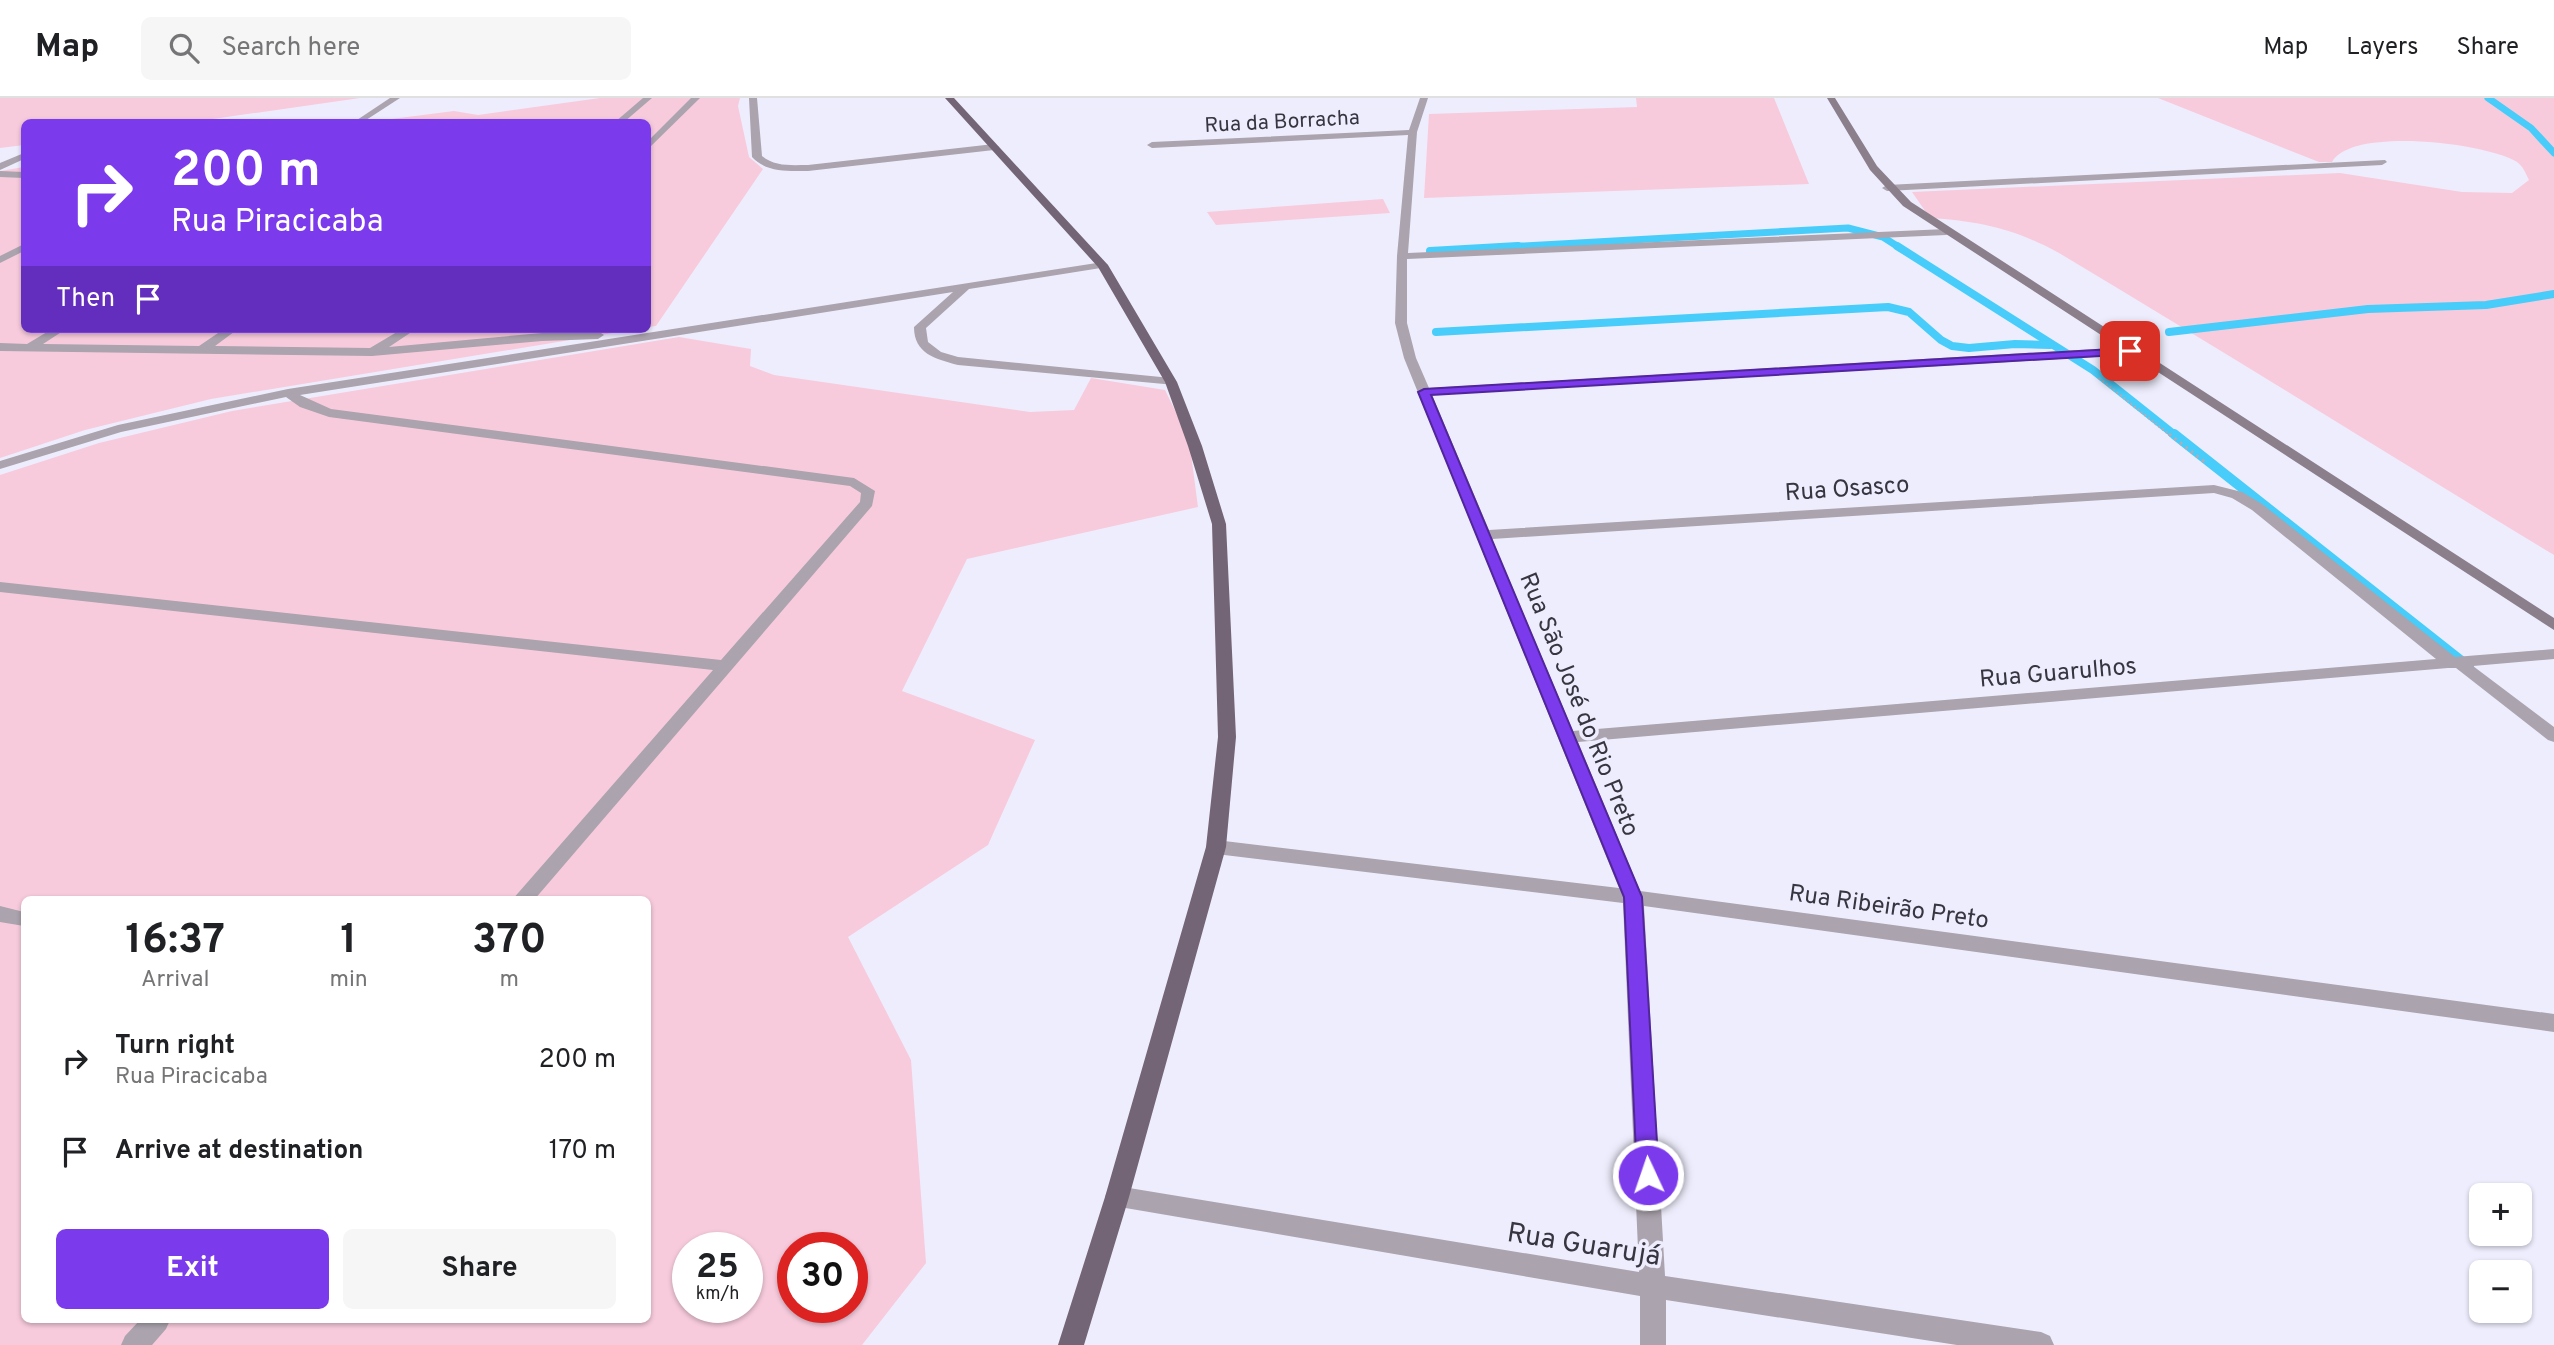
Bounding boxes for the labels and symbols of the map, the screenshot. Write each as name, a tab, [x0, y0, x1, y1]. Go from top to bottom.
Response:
street label: Rua da Borracha	[1204, 105, 1360, 140]
pin	[2100, 321, 2160, 381]
street label: Rua Osasco	[1784, 471, 1910, 509]
street label: Rua São José do Rio Preto	[1511, 569, 1645, 841]
street label: Rua Guarulhos	[1978, 652, 2138, 696]
street label: Rua Ribeirão Preto	[1787, 879, 1991, 937]
position arrow	[1611, 1138, 1685, 1212]
street label: Rua Guarujá	[1504, 1216, 1663, 1276]
speed limit sign: 30	[777, 1232, 868, 1323]

